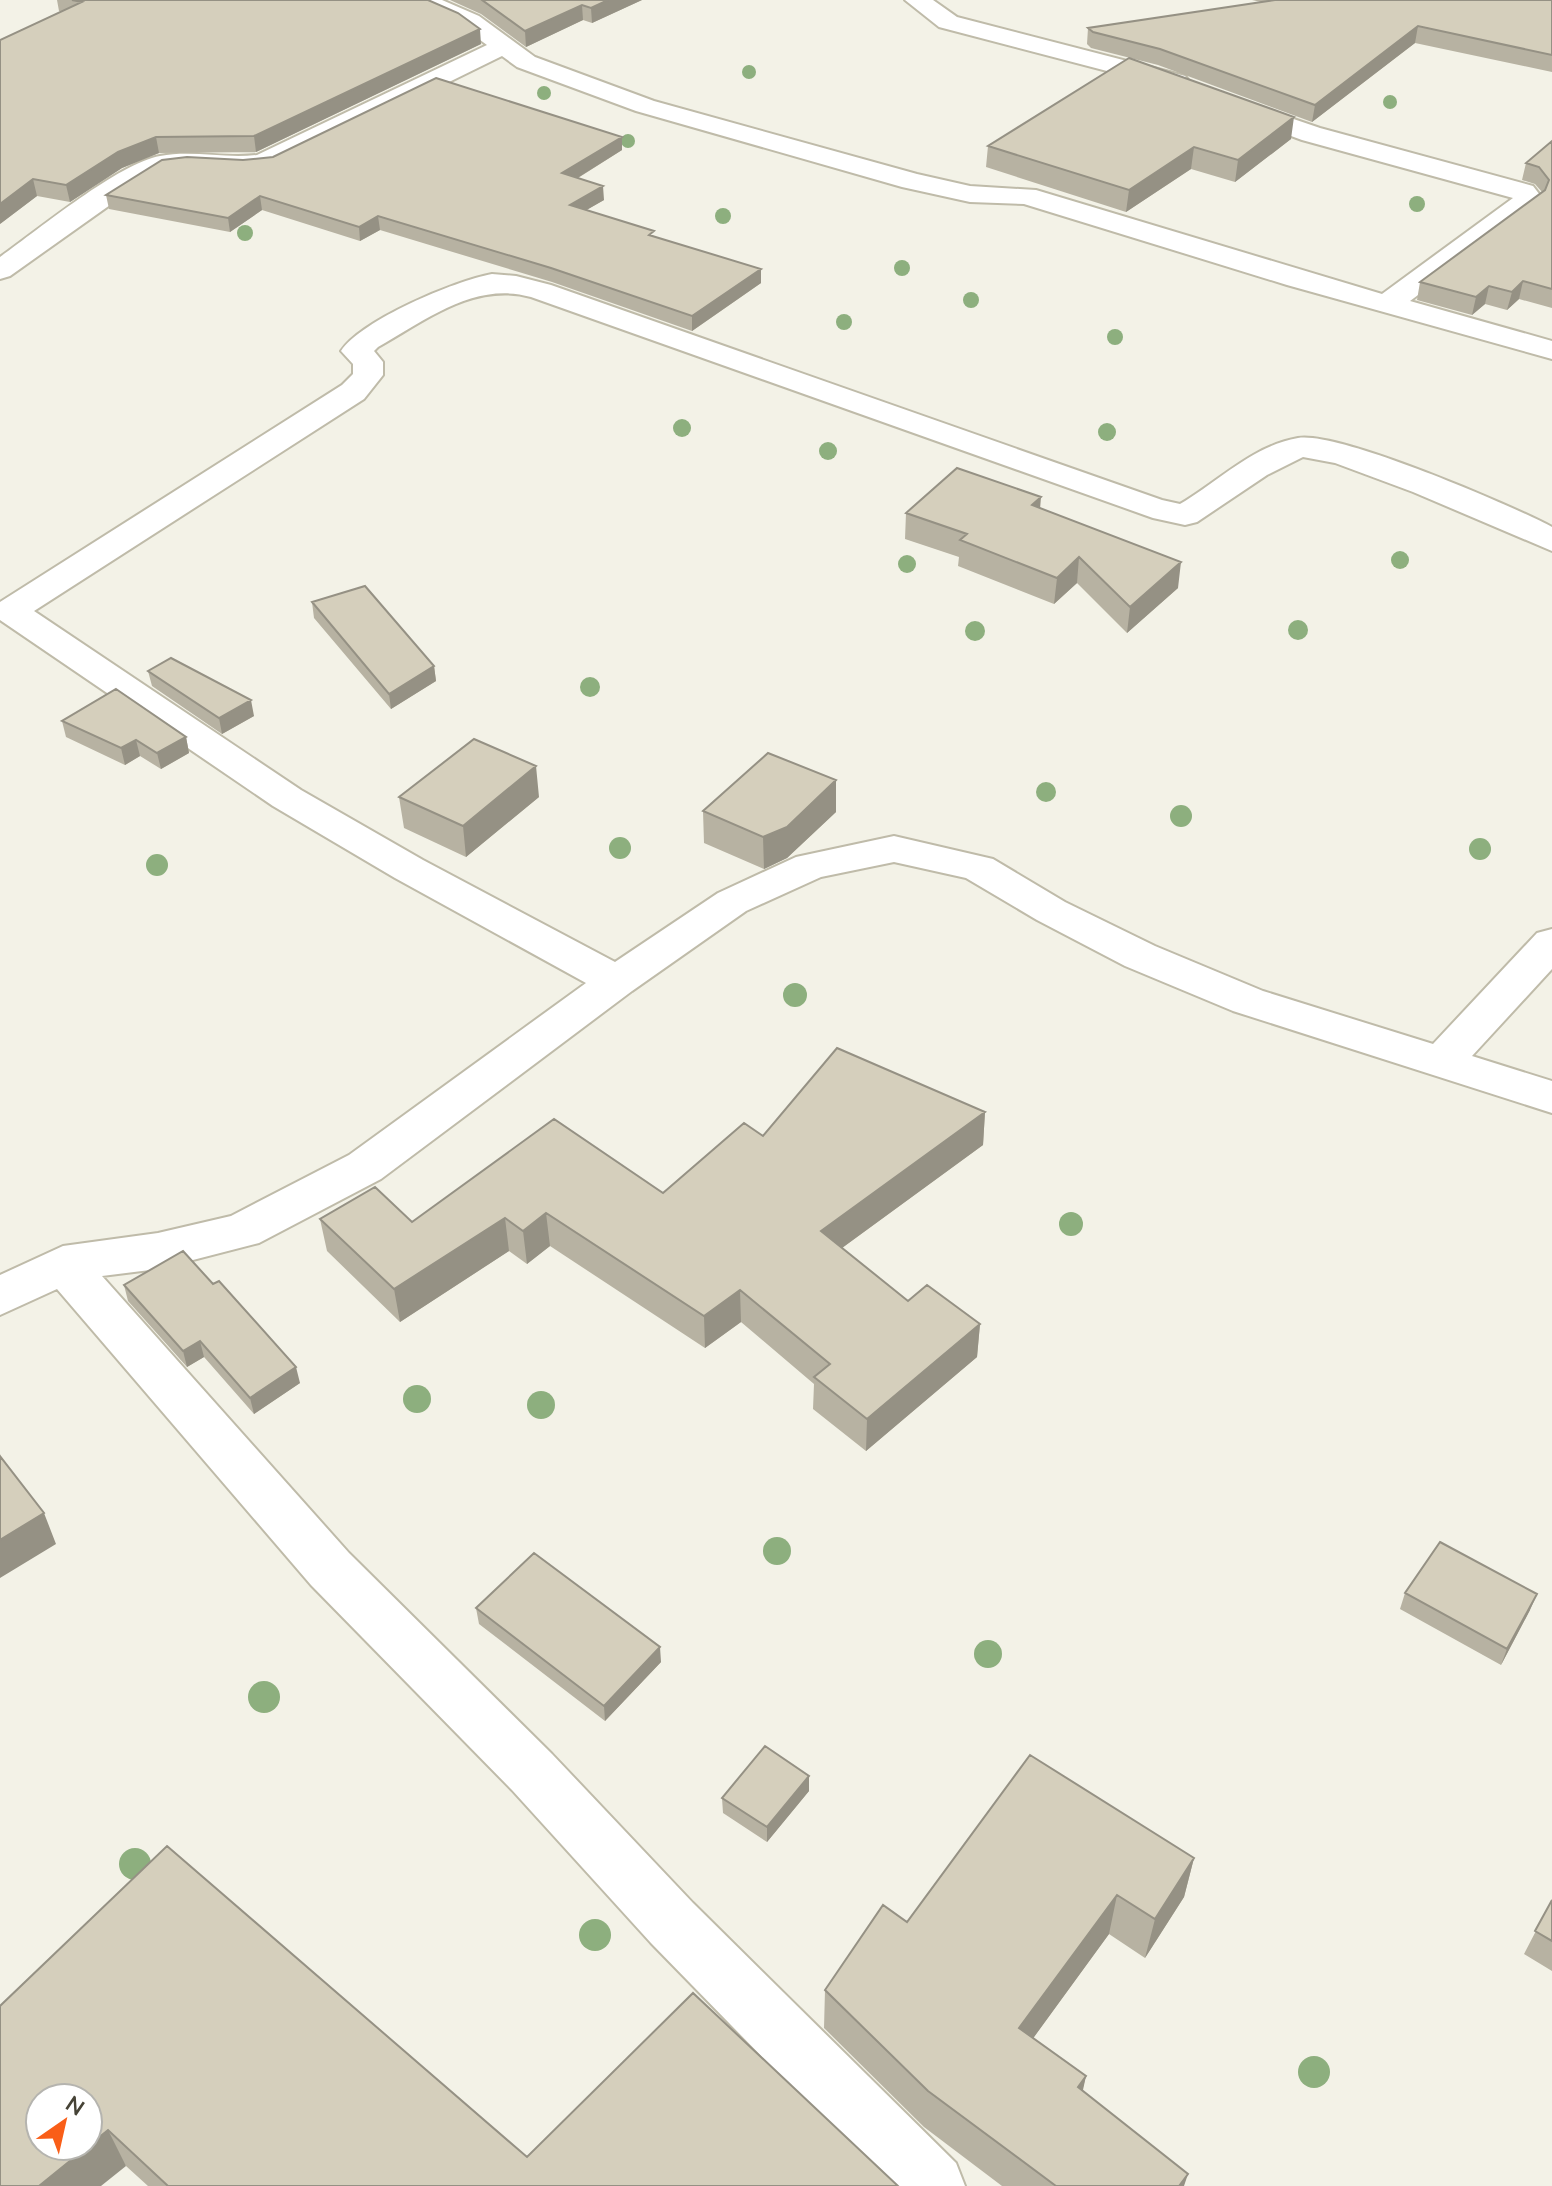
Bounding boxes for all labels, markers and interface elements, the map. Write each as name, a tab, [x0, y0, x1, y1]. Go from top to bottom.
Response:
north arrow	[24, 2082, 104, 2162]
text: N	[59, 2089, 90, 2123]

